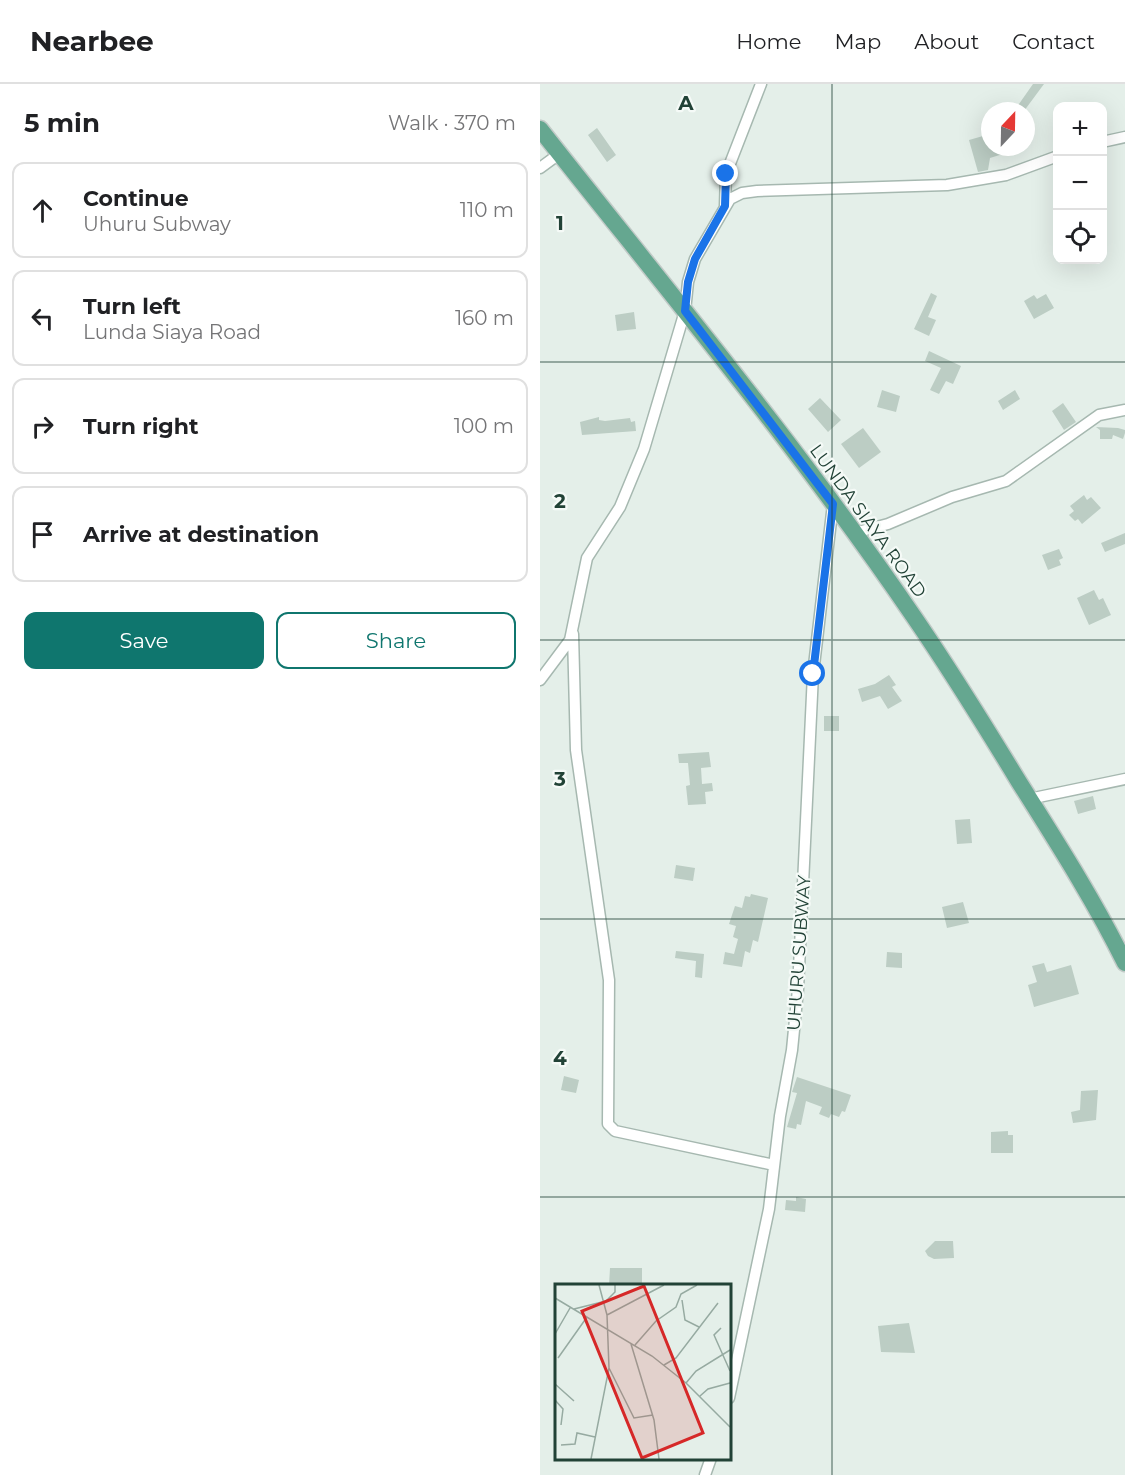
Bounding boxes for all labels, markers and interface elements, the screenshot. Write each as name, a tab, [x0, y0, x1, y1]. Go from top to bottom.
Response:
text: Nearbee	[30, 24, 154, 58]
text: Home	[736, 29, 801, 54]
text: Map	[834, 29, 881, 54]
text: About	[914, 29, 979, 54]
text: Contact	[1012, 29, 1095, 54]
text: A	[677, 91, 694, 115]
north arrow	[981, 102, 1035, 156]
map controls	[1053, 102, 1107, 264]
button: +	[1053, 102, 1107, 156]
text: 5 min	[24, 107, 100, 139]
text: Walk · 370 m	[388, 111, 516, 135]
button: −	[1053, 156, 1107, 210]
route end	[712, 160, 738, 186]
text: Continue	[83, 185, 189, 212]
icon: ahead	[26, 194, 59, 227]
text: 110 m	[460, 198, 514, 222]
button: locate	[1053, 210, 1107, 264]
text: 1	[556, 211, 564, 235]
text: Uhuru Subway	[83, 212, 231, 236]
text: Turn left	[83, 293, 181, 320]
icon: left	[26, 302, 59, 335]
text: 160 m	[455, 306, 514, 330]
text: Lunda Siaya Road	[83, 320, 261, 344]
icon: right	[26, 410, 59, 443]
text: Turn right	[83, 413, 198, 440]
text: 100 m	[454, 414, 514, 438]
street label: LUNDA SIAYA ROAD	[805, 440, 931, 602]
text: 2	[554, 489, 566, 513]
icon: arrive	[26, 518, 59, 551]
text: Arrive at destination	[83, 521, 319, 548]
button: Save	[24, 612, 264, 669]
button: Share	[276, 612, 516, 669]
route start	[799, 660, 825, 686]
text: 3	[553, 767, 566, 791]
street label: UHURU SUBWAY	[783, 874, 815, 1032]
text: 4	[553, 1046, 567, 1070]
inset map	[555, 1284, 730, 1460]

